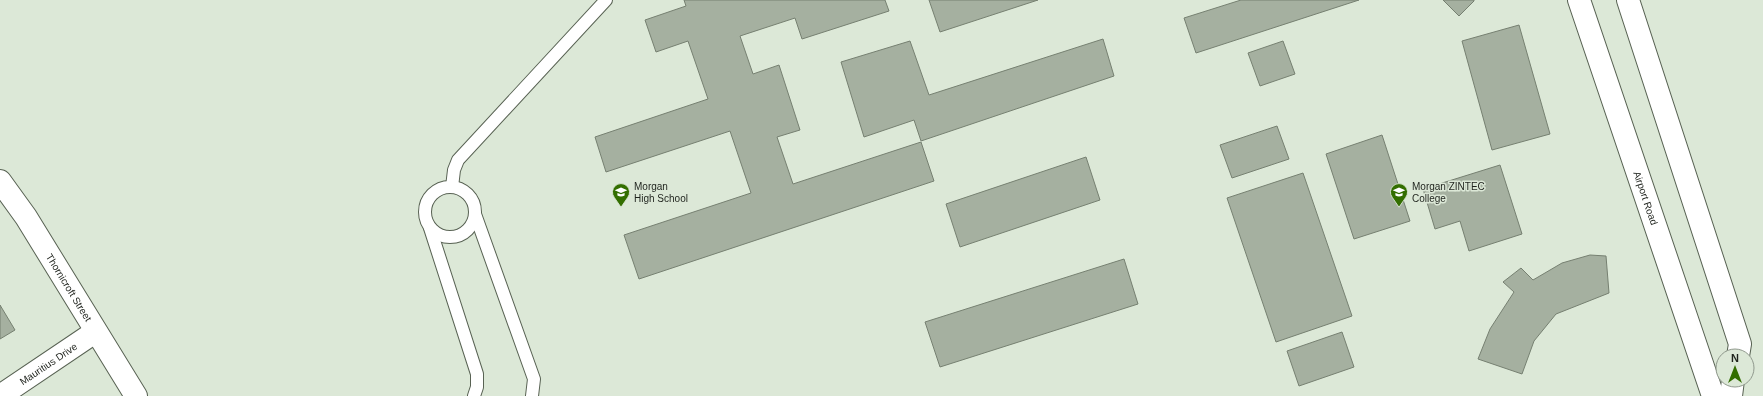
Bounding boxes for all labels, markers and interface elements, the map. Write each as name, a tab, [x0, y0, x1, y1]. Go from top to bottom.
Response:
street label: Airport Road	[1632, 170, 1660, 226]
place label: Morgan High School	[634, 181, 688, 204]
place label: Morgan ZINTEC College	[1412, 181, 1485, 204]
school or university icon: Morgan High School	[611, 182, 631, 207]
school or university icon: Morgan ZINTEC College	[1389, 182, 1409, 207]
street label: Thornicroft Street	[44, 252, 94, 323]
street label: Mauritius Drive	[17, 340, 79, 387]
north arrow	[1715, 348, 1755, 388]
text: N	[1731, 352, 1739, 364]

